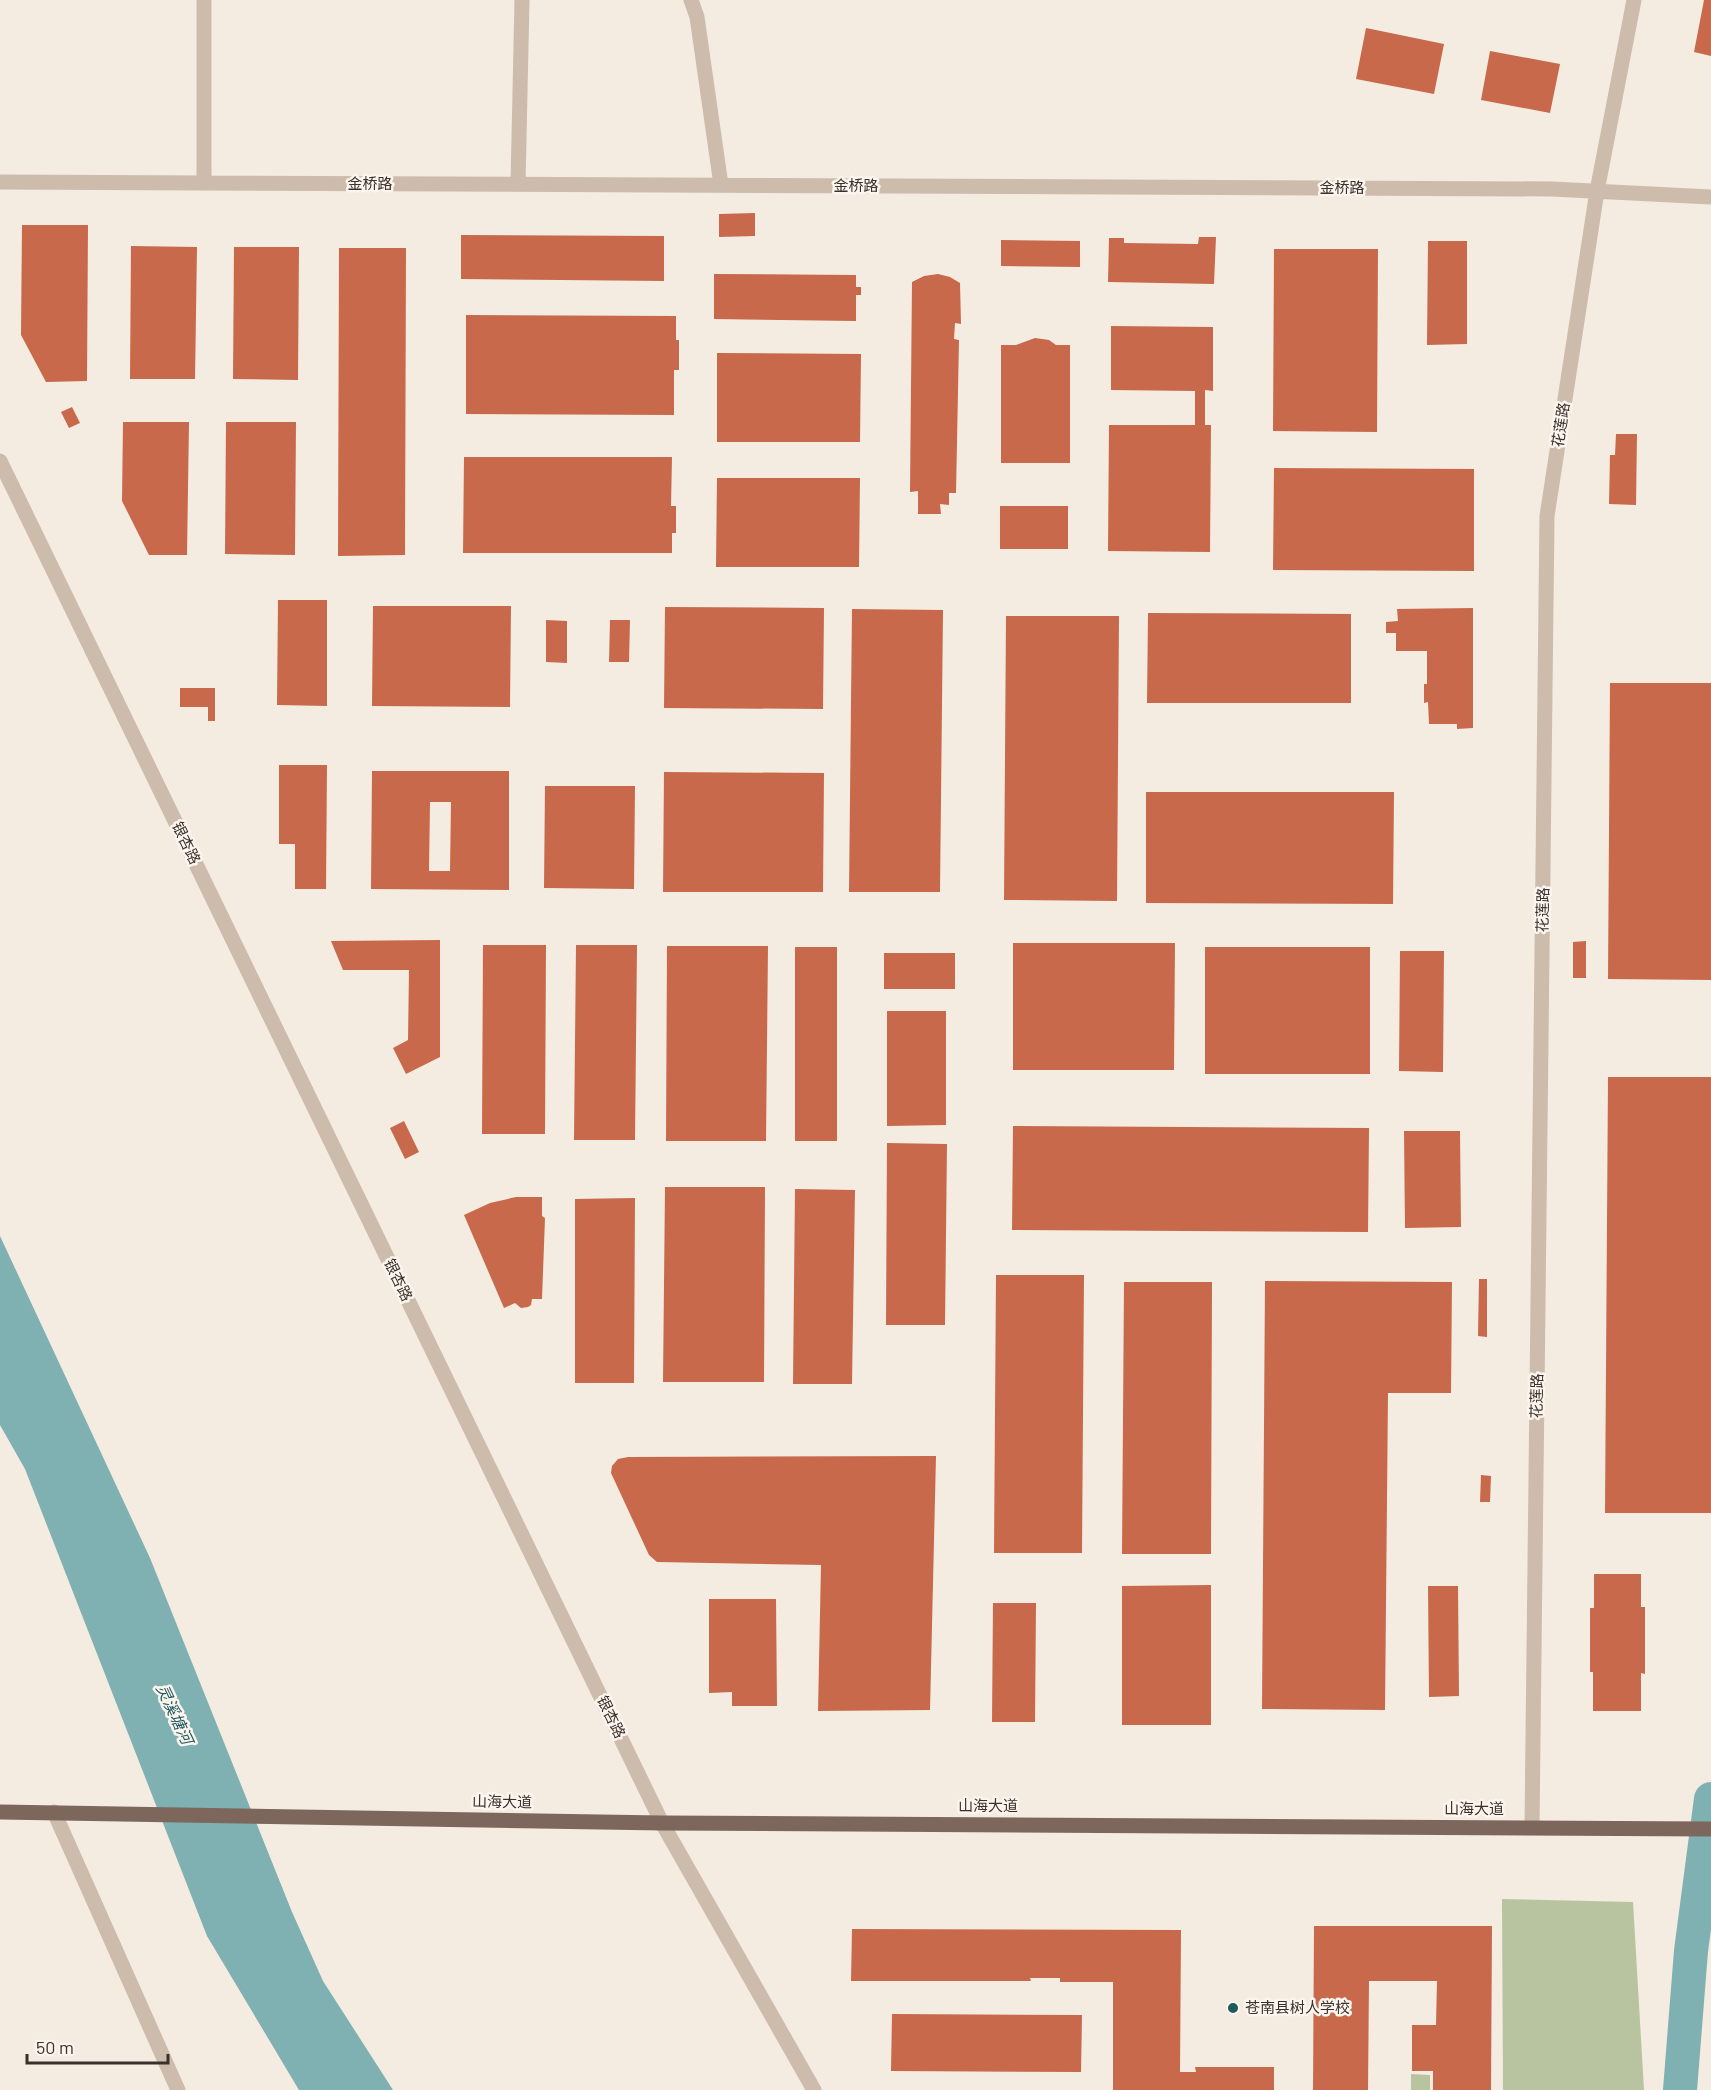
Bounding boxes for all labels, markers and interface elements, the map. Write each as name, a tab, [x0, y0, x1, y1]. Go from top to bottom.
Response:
street label: 金桥路	[347, 174, 393, 192]
street label: 金桥路	[833, 176, 879, 194]
street label: 金桥路	[1319, 178, 1365, 196]
street label: 花莲路	[1548, 401, 1572, 448]
street label: 银杏路	[169, 818, 205, 867]
street label: 花莲路	[1533, 887, 1551, 933]
street label: 银杏路	[381, 1255, 417, 1304]
street label: 花莲路	[1527, 1373, 1545, 1419]
water label: 灵溪塘河	[153, 1681, 199, 1750]
street label: 银杏路	[594, 1692, 630, 1741]
street label: 山海大道	[472, 1791, 532, 1811]
street label: 山海大道	[958, 1796, 1018, 1814]
street label: 山海大道	[1444, 1799, 1504, 1817]
place label: 苍南县树人学校	[1245, 1998, 1350, 2016]
marker: 苍南县树人学校	[1226, 2001, 1240, 2015]
scale bar	[27, 2027, 168, 2065]
text: 50 m	[36, 2036, 74, 2058]

